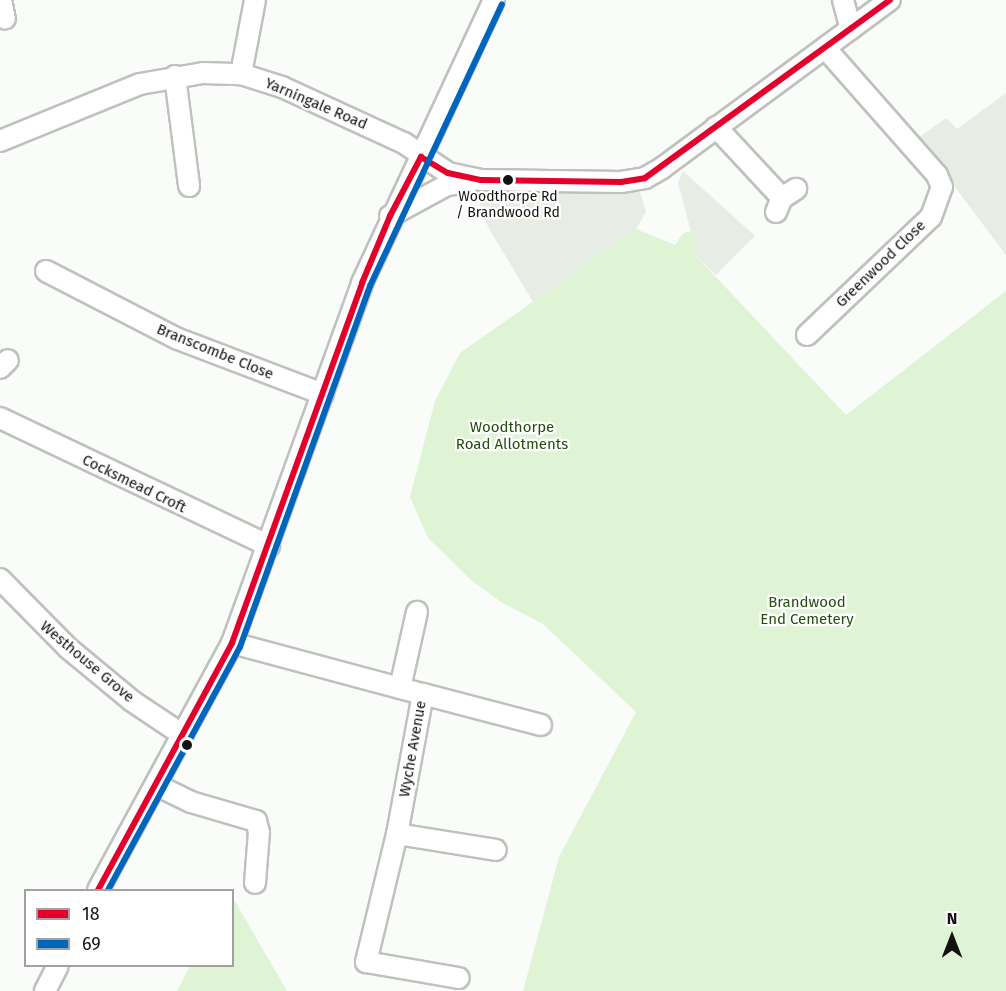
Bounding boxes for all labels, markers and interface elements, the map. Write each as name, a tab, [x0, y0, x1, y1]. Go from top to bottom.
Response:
street label: Yarningale Road	[262, 74, 370, 134]
marker: Woodthorpe Rd / Brandwood Rd	[502, 174, 514, 186]
place label: Woodthorpe Rd / Brandwood Rd	[456, 189, 560, 222]
street label: Greenwood Close	[832, 217, 930, 311]
street label: Branscombe Close	[154, 320, 276, 384]
park label: Woodthorpe Road Allotments	[456, 418, 568, 453]
street label: Cocksmead Croft	[79, 451, 189, 517]
park label: Brandwood End Cemetery	[760, 593, 854, 628]
street label: Westhouse Grove	[36, 617, 138, 707]
street label: Wyche Avenue	[396, 699, 430, 799]
unlabelled marker	[181, 739, 193, 751]
legend	[24, 889, 234, 967]
text: 18	[82, 903, 100, 925]
north arrow	[922, 907, 982, 967]
text: N	[947, 909, 957, 928]
text: 69	[82, 933, 101, 955]

